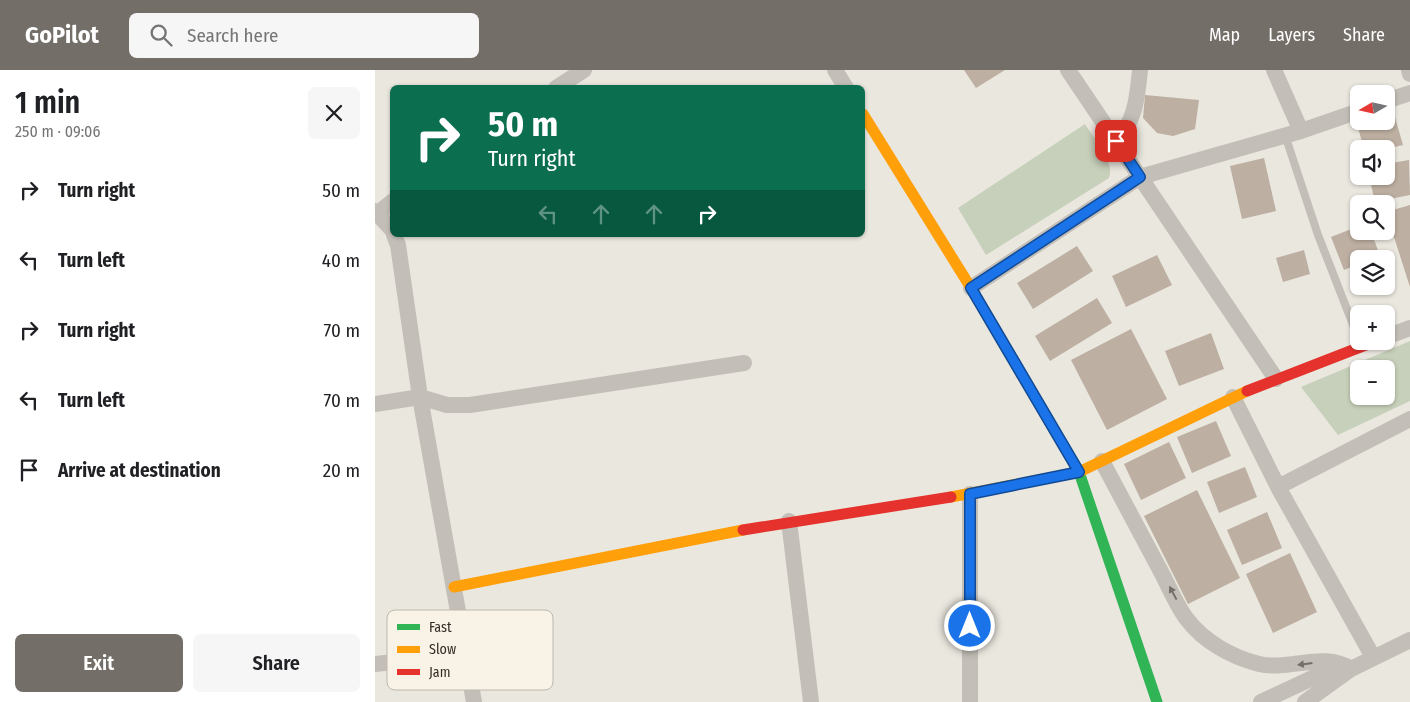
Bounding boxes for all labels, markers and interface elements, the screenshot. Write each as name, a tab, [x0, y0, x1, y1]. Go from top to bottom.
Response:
search box	[129, 13, 479, 58]
text: GoPilot	[25, 21, 99, 49]
icon: search	[147, 21, 175, 49]
text: Search here	[187, 24, 279, 47]
text: Map	[1209, 24, 1240, 46]
text: Layers	[1268, 24, 1315, 46]
text: Share	[1343, 24, 1385, 46]
text: 1 min	[15, 85, 80, 121]
north arrow	[1350, 85, 1395, 130]
map controls	[1350, 85, 1395, 405]
button: close	[308, 87, 360, 139]
text: 50 m	[488, 103, 558, 145]
icon: right	[405, 105, 470, 170]
pin	[1095, 120, 1137, 162]
text: 250 m · 09:06	[15, 122, 100, 141]
icon: arrive	[1102, 127, 1130, 155]
button: sound	[1350, 140, 1395, 185]
text: Turn right	[488, 145, 576, 172]
icon: right	[15, 176, 43, 204]
text: Turn right	[58, 179, 135, 202]
text: 50 m	[322, 179, 360, 202]
button: search	[1350, 195, 1395, 240]
icon: left	[534, 200, 562, 228]
icon: ahead	[587, 200, 615, 228]
icon: ahead	[640, 200, 668, 228]
icon: right	[693, 200, 721, 228]
icon: left	[15, 246, 43, 274]
text: Turn left	[58, 249, 125, 272]
text: 40 m	[322, 249, 360, 272]
button: layers	[1350, 250, 1395, 295]
button: +	[1350, 305, 1395, 350]
icon: right	[15, 316, 43, 344]
text: Turn right	[58, 319, 135, 342]
text: 70 m	[324, 319, 360, 342]
button: −	[1350, 360, 1395, 405]
icon: left	[15, 386, 43, 414]
text: Turn left	[58, 389, 125, 412]
text: 70 m	[324, 389, 360, 412]
icon: arrive	[15, 456, 43, 484]
text: Arrive at destination	[58, 459, 221, 482]
text: 20 m	[323, 459, 360, 482]
one-way arrow	[1168, 586, 1177, 599]
position arrow	[943, 599, 995, 651]
legend	[387, 610, 553, 690]
text: Fast	[429, 619, 452, 636]
button: Exit	[15, 634, 183, 692]
button: Share	[193, 634, 360, 692]
text: Slow	[429, 641, 456, 658]
one-way arrow	[1296, 660, 1312, 668]
text: Jam	[429, 664, 450, 681]

